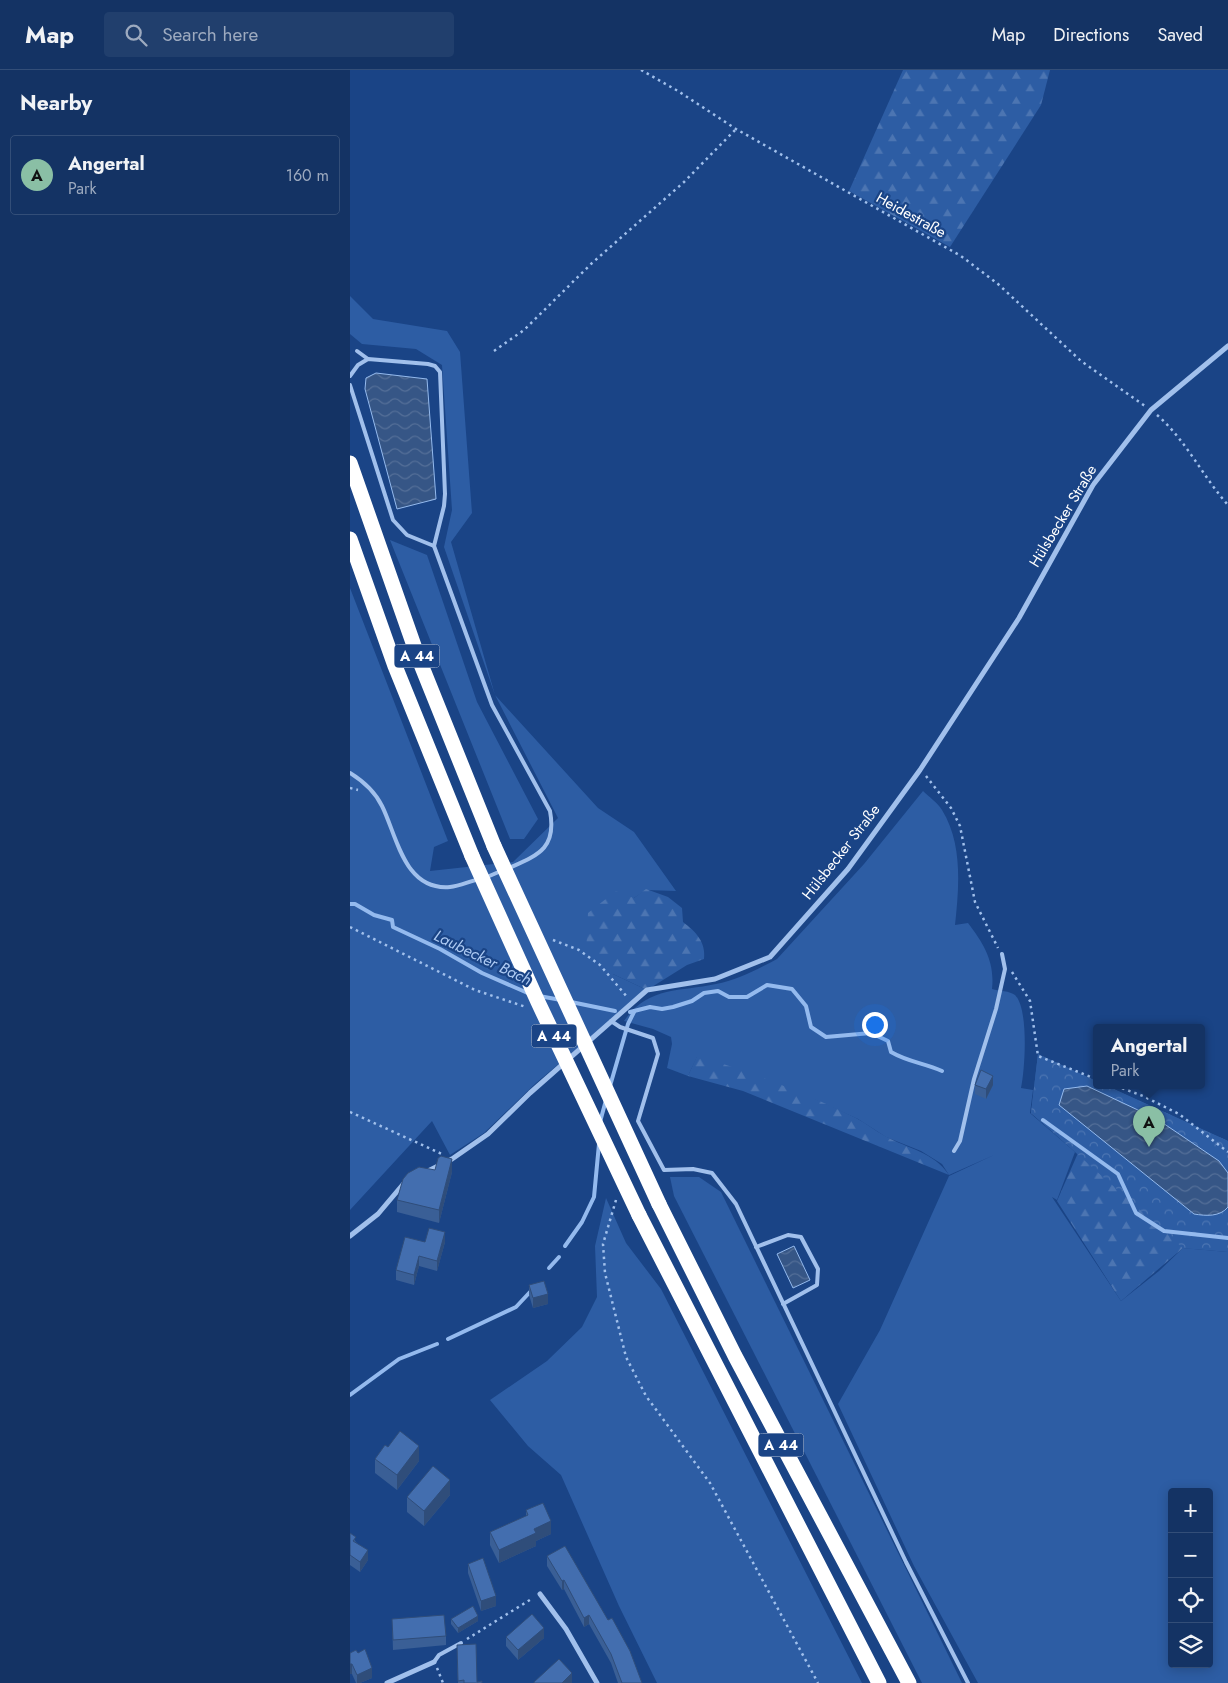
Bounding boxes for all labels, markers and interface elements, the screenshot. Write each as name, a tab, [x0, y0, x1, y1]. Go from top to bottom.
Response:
search box	[104, 12, 454, 57]
text: Map	[25, 17, 74, 52]
icon: search	[122, 21, 150, 49]
text: Search here	[162, 21, 258, 48]
text: Map	[992, 22, 1025, 48]
text: Directions	[1053, 22, 1129, 48]
text: Saved	[1157, 22, 1203, 48]
text: Nearby	[20, 88, 92, 118]
text: Angertal	[68, 150, 145, 177]
text: A	[31, 164, 43, 187]
text: 160 m	[286, 164, 329, 187]
text: Park	[68, 177, 97, 200]
street label: Heidestraße	[872, 187, 950, 243]
street label: Hülsbecker Straße	[1024, 461, 1102, 571]
road number: A 44	[394, 644, 440, 668]
street label: Hülsbecker Straße	[797, 799, 885, 904]
water label: Laubecker Bach	[430, 924, 536, 991]
your location	[862, 1012, 888, 1038]
road number: A 44	[532, 1024, 576, 1048]
popup	[1093, 1024, 1205, 1089]
text: Angertal	[1111, 1032, 1187, 1059]
text: Park	[1111, 1059, 1139, 1082]
pin: A	[1133, 1106, 1165, 1147]
road number: A 44	[758, 1434, 804, 1456]
map controls	[1168, 1488, 1213, 1668]
button: +	[1168, 1488, 1213, 1533]
button: −	[1168, 1533, 1213, 1578]
button: locate	[1168, 1578, 1213, 1623]
button: layers	[1168, 1623, 1213, 1668]

